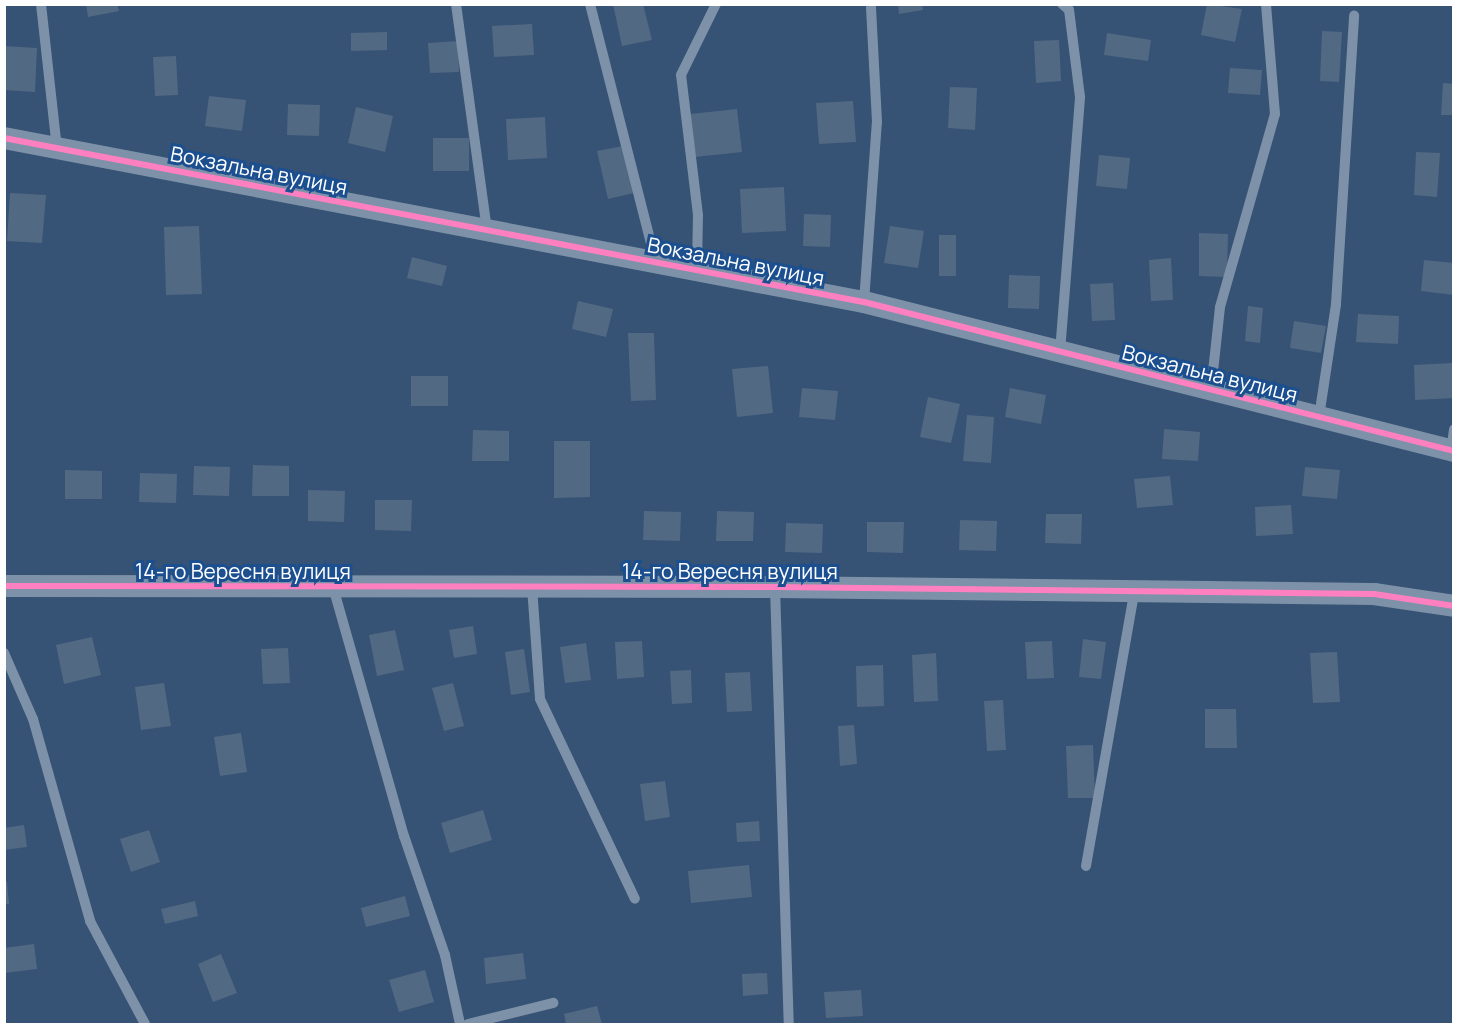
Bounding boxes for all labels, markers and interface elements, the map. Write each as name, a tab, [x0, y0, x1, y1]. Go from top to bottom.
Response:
street label: Вокзальна вулиця	[168, 140, 350, 200]
street label: Вокзальна вулиця	[645, 231, 827, 291]
street label: Вокзальна вулиця	[1120, 339, 1300, 407]
street label: 14-го Вересня вулиця	[135, 558, 351, 584]
street label: 14-го Вересня вулиця	[622, 558, 838, 584]

